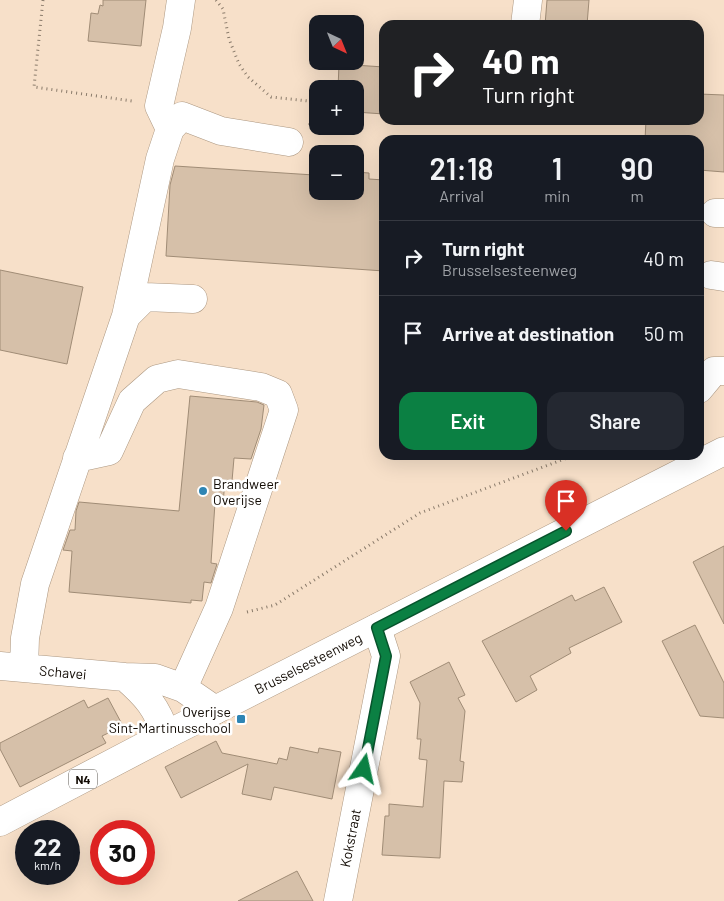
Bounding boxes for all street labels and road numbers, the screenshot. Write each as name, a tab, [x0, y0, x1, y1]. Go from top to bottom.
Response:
street label: Brusselsesteenweg	[252, 629, 364, 697]
street label: Schavei	[39, 661, 87, 683]
road number: N4	[69, 770, 97, 789]
street label: Kokstraat	[336, 807, 364, 869]

